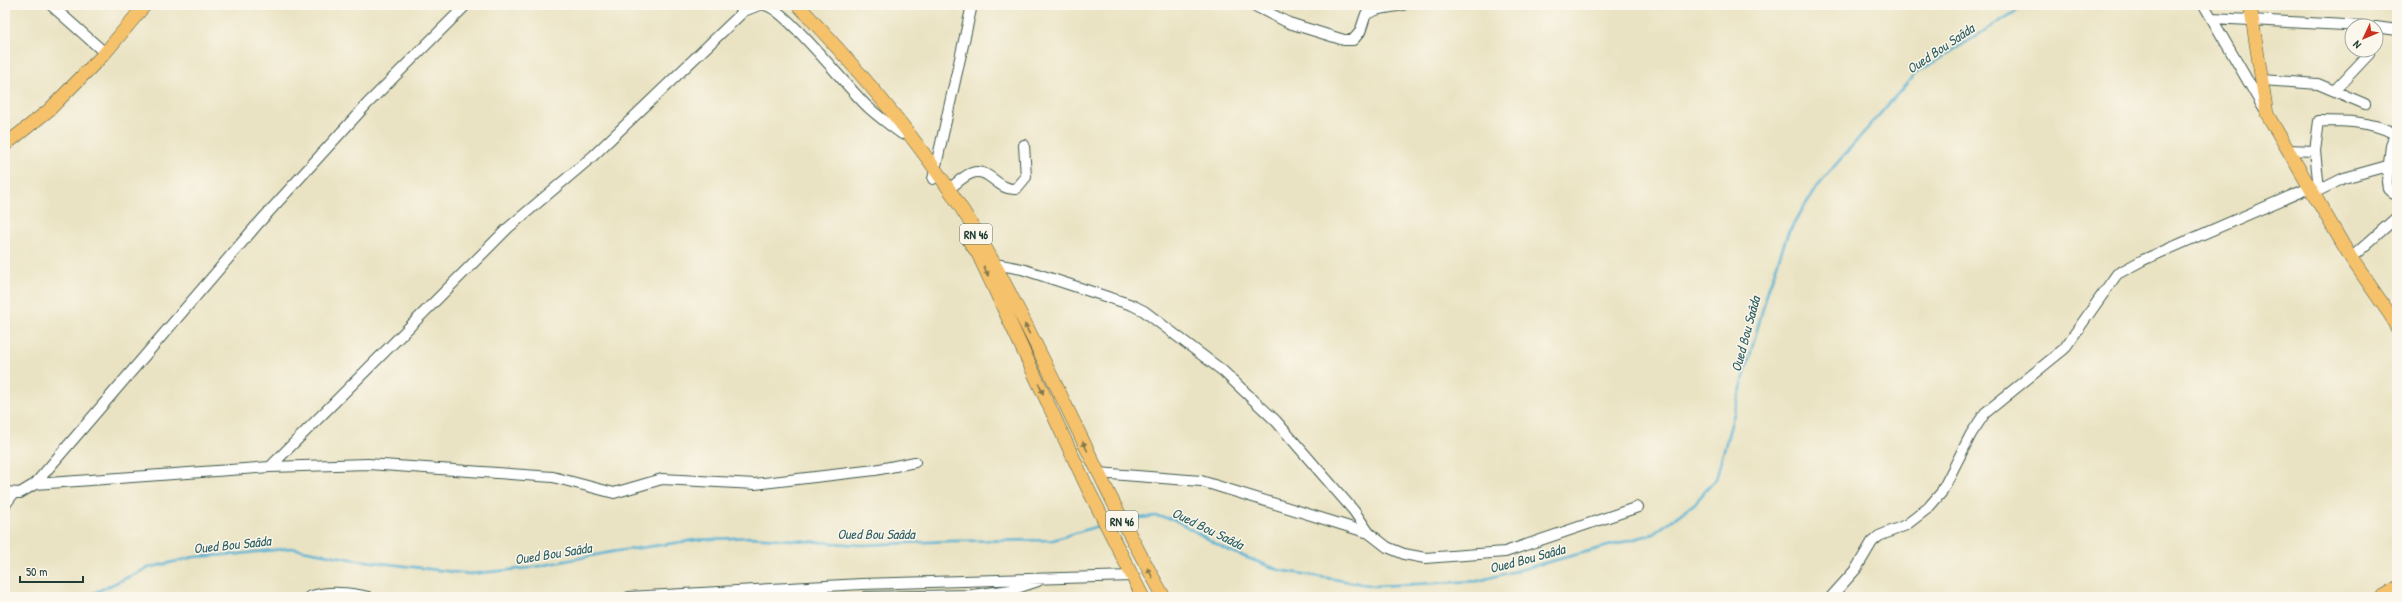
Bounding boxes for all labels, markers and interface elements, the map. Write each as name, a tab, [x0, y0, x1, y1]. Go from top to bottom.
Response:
water label: Oued Bou Saâda	[1903, 18, 1979, 78]
north arrow	[2344, 18, 2384, 58]
text: N	[2350, 38, 2364, 52]
road number: RN 46	[960, 224, 992, 244]
one-way arrow	[983, 266, 989, 277]
water label: Oued Bou Saâda	[1726, 293, 1765, 374]
one-way arrow	[1024, 323, 1030, 335]
one-way arrow	[1038, 383, 1044, 395]
one-way arrow	[1082, 440, 1088, 451]
water label: Oued Bou Saâda	[1169, 502, 1248, 554]
road number: RN 46	[1106, 511, 1138, 531]
water label: Oued Bou Saâda	[837, 524, 916, 543]
water label: Oued Bou Saâda	[192, 530, 273, 558]
water label: Oued Bou Saâda	[513, 537, 594, 568]
water label: Oued Bou Saâda	[1487, 538, 1568, 577]
scale bar	[20, 558, 83, 584]
text: 50 m	[26, 563, 47, 580]
one-way arrow	[1147, 567, 1154, 579]

